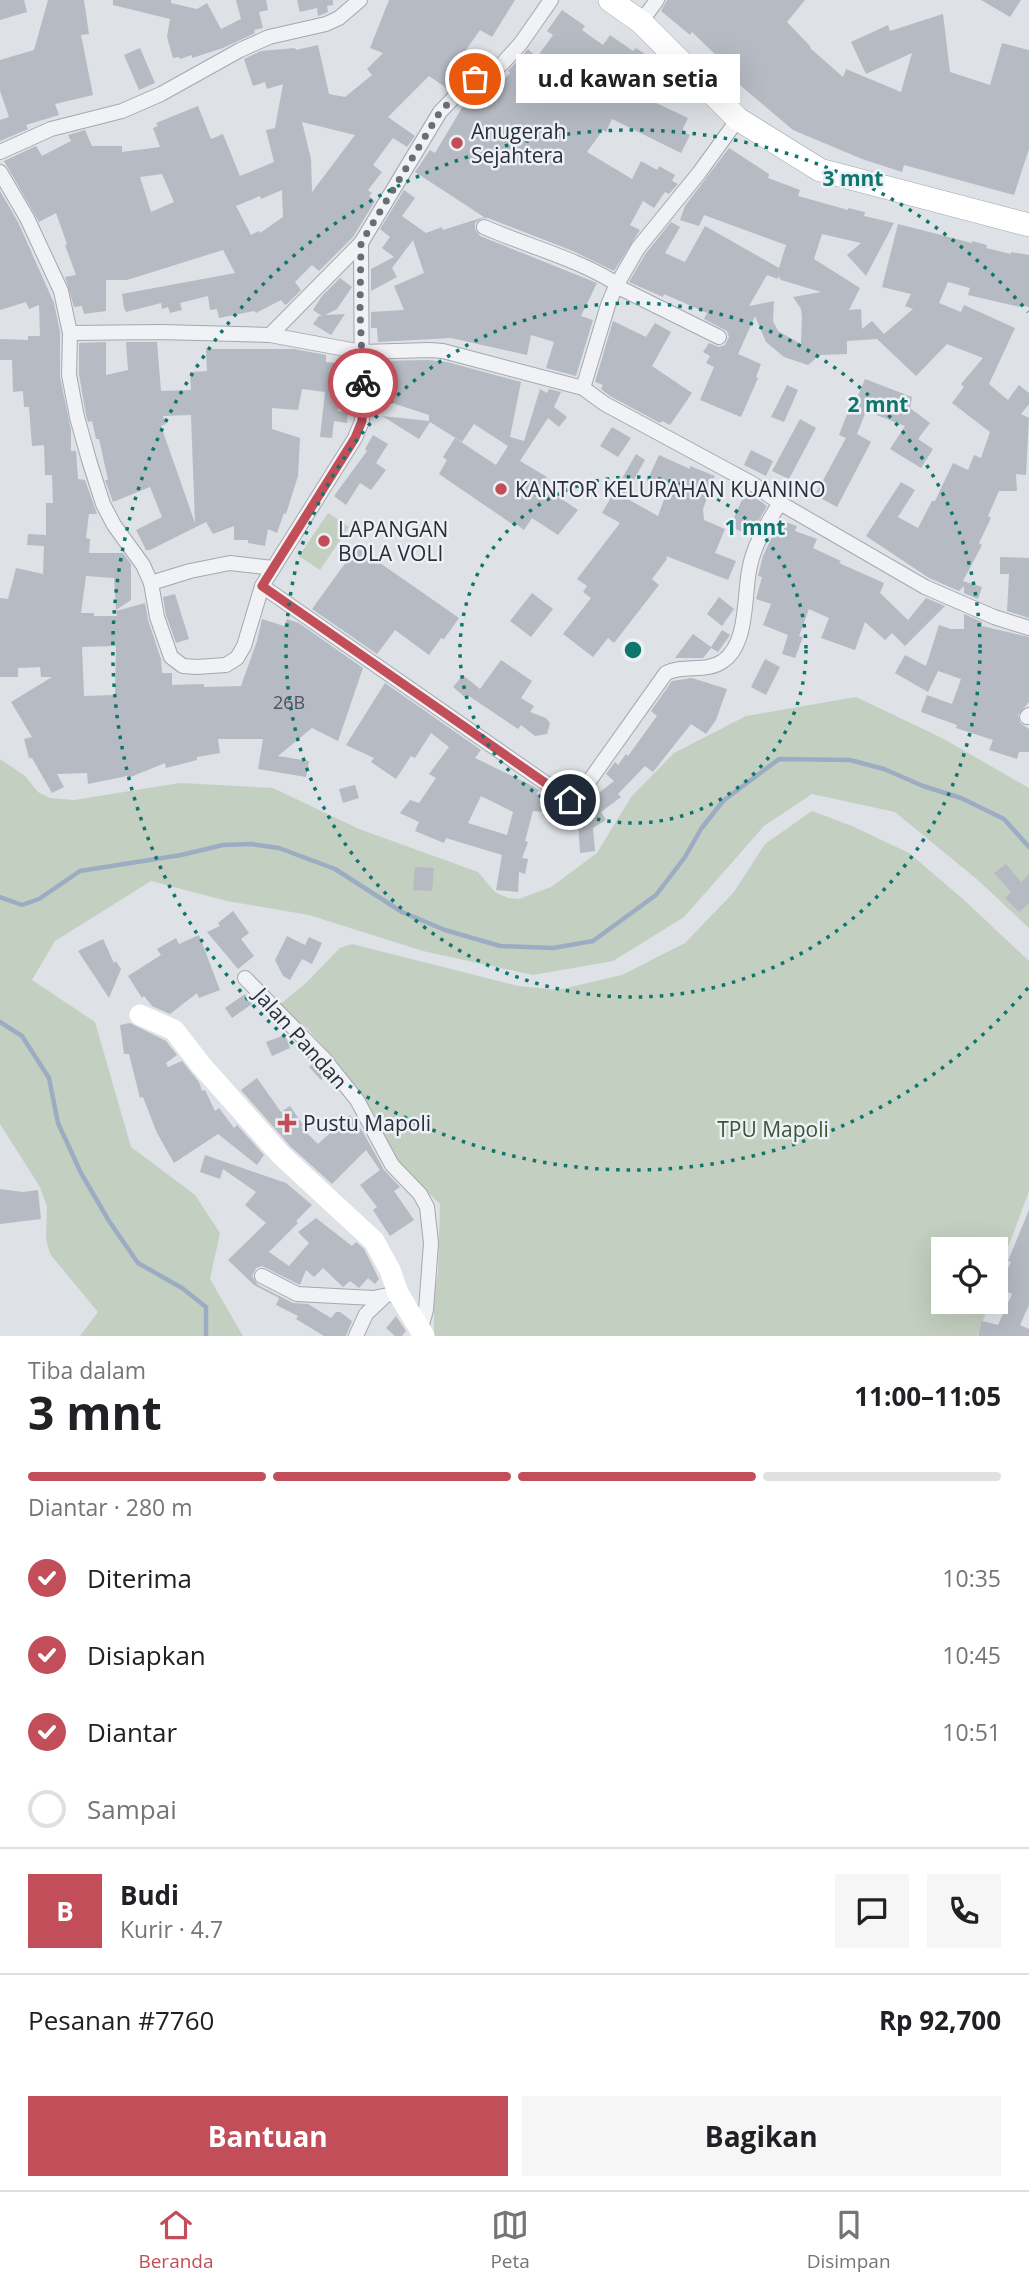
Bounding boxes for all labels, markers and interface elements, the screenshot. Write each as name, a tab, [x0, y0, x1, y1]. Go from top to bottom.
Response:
pin	[445, 49, 505, 109]
callout: u.d kawan setia	[517, 55, 741, 104]
icon: bag	[456, 60, 494, 98]
text: u.d kawan setia	[538, 62, 718, 94]
place label: Anugerah Sejahtera	[471, 117, 566, 169]
marker: Anugerah Sejahtera	[449, 135, 465, 151]
text: 3 mnt	[822, 164, 884, 192]
courier	[328, 348, 398, 418]
icon: bike	[344, 364, 382, 402]
text: 2 mnt	[847, 390, 909, 418]
place label: KANTOR KELURAHAN KUANINO	[515, 475, 826, 503]
marker: KANTOR KELURAHAN KUANINO	[493, 481, 509, 497]
text: 1 mnt	[724, 513, 786, 541]
place label: LAPANGAN BOLA VOLI	[338, 515, 448, 567]
marker: LAPANGAN BOLA VOLI	[316, 533, 332, 549]
centre of rings	[621, 638, 645, 662]
house number: 26B	[273, 690, 305, 714]
pin	[540, 770, 600, 830]
icon: home	[551, 781, 589, 819]
street label: Jalan Pandan	[247, 980, 354, 1095]
place label: Pustu Mapoli	[303, 1109, 431, 1137]
marker: Pustu Mapoli	[277, 1113, 297, 1133]
park label: TPU Mapoli	[717, 1115, 829, 1143]
map controls	[931, 1237, 1008, 1314]
button: locate	[931, 1237, 1008, 1314]
text: Tiba dalam	[28, 1354, 146, 1386]
text: 11:00–11:05	[854, 1378, 1001, 1414]
text: 3 mnt	[28, 1381, 162, 1443]
text: Diantar · 280 m	[28, 1491, 192, 1523]
icon: check	[28, 1559, 66, 1597]
text: Diterima	[87, 1560, 192, 1596]
text: 10:35	[942, 1562, 1001, 1594]
icon: check	[28, 1636, 66, 1674]
text: Disiapkan	[87, 1637, 206, 1673]
text: 10:45	[942, 1639, 1001, 1671]
icon: check	[28, 1713, 66, 1751]
text: Diantar	[87, 1714, 177, 1750]
text: 10:51	[942, 1716, 1001, 1748]
text: Sampai	[87, 1791, 177, 1827]
button: chat	[835, 1874, 909, 1948]
button: phone	[927, 1874, 1001, 1948]
text: Budi	[120, 1877, 179, 1913]
text: B	[56, 1893, 74, 1929]
text: Kurir · 4.7	[120, 1913, 223, 1945]
text: Pesanan #7760	[28, 2002, 214, 2038]
text: Rp 92,700	[879, 2002, 1001, 2038]
button: Bantuan	[28, 2096, 508, 2176]
button: Bagikan	[522, 2096, 1001, 2176]
tab: Beranda	[138, 2206, 214, 2274]
tab: Peta	[490, 2206, 530, 2274]
tab: Disimpan	[807, 2206, 891, 2274]

